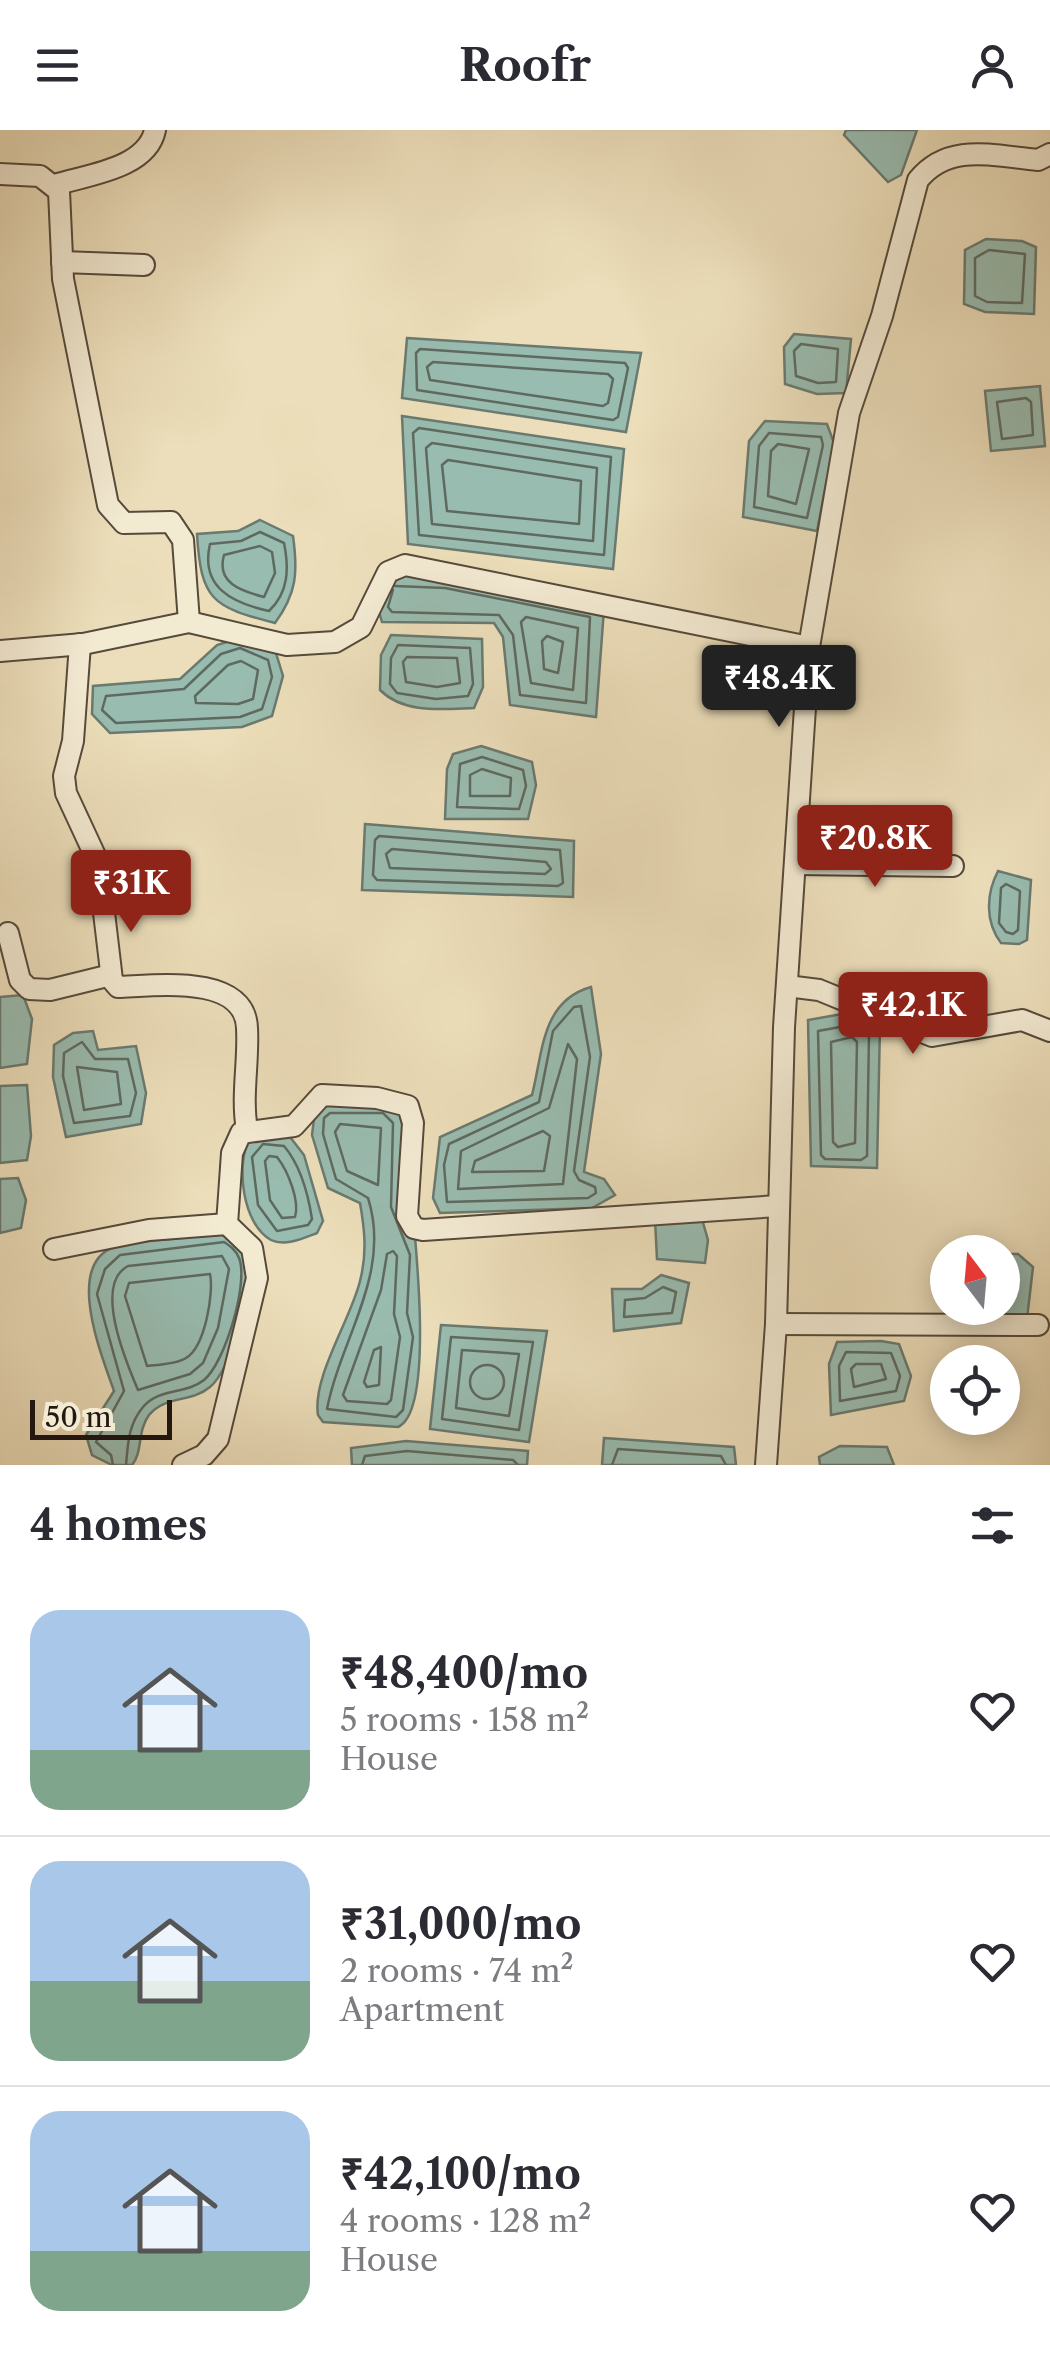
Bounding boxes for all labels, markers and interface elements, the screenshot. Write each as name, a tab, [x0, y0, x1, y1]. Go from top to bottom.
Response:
text: Roofr	[459, 37, 591, 93]
icon: menu	[30, 38, 85, 93]
icon: person	[965, 38, 1020, 93]
pin: ₹48.4K	[698, 645, 860, 730]
text: ₹48.4K	[724, 658, 834, 697]
pin: ₹20.8K	[794, 805, 956, 890]
text: ₹20.8K	[819, 818, 931, 857]
pin: ₹31K	[72, 850, 190, 935]
text: ₹31K	[93, 863, 169, 902]
pin: ₹42.1K	[832, 972, 994, 1057]
text: ₹42.1K	[861, 985, 965, 1024]
north arrow	[930, 1235, 1020, 1325]
map controls	[930, 1235, 1020, 1435]
button: locate	[930, 1345, 1020, 1435]
scale bar	[30, 1395, 172, 1440]
text: 50 m	[45, 1400, 112, 1434]
icon: filters	[965, 1498, 1020, 1553]
text: 4 homes	[30, 1499, 207, 1551]
text: ₹48,400/mo	[340, 1647, 588, 1699]
icon: home	[110, 1650, 230, 1770]
icon: heart	[965, 1683, 1020, 1738]
text: 5 rooms · 158 m²	[340, 1700, 589, 1739]
text: House	[340, 1739, 438, 1778]
text: ₹31,000/mo	[340, 1898, 582, 1950]
icon: home	[110, 1901, 230, 2021]
icon: heart	[965, 1934, 1020, 1989]
text: 2 rooms · 74 m²	[340, 1951, 574, 1990]
text: Apartment	[340, 1990, 504, 2029]
text: ₹42,100/mo	[340, 2148, 581, 2200]
icon: home	[110, 2151, 230, 2271]
icon: heart	[965, 2184, 1020, 2239]
text: 4 rooms · 128 m²	[340, 2201, 591, 2240]
text: House	[340, 2240, 438, 2279]

